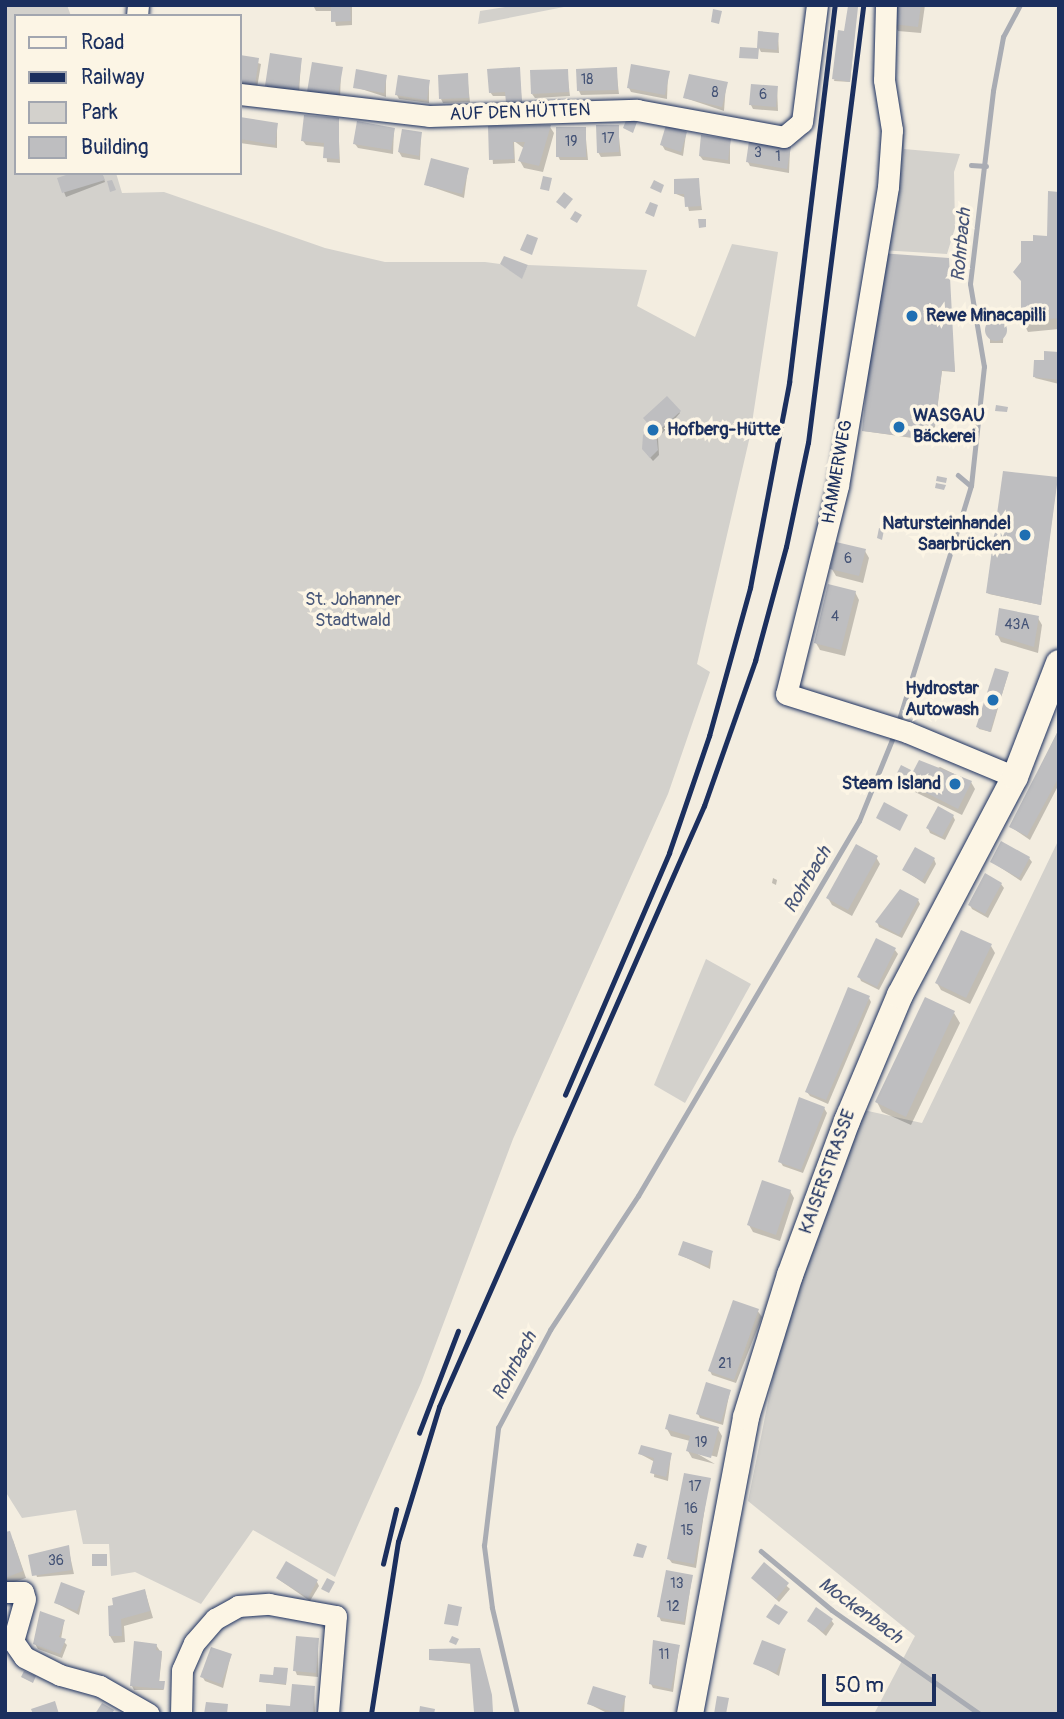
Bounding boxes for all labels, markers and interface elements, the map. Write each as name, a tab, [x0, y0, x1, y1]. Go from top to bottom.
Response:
legend	[14, 14, 242, 175]
text: Road	[81, 29, 125, 56]
text: Railway	[81, 64, 145, 91]
house number: 18	[581, 72, 593, 88]
house number: 8	[711, 85, 719, 101]
house number: 6	[759, 87, 767, 103]
text: Park	[81, 99, 118, 126]
street label: AUF DEN HÜTTEN	[449, 100, 591, 126]
house number: 17	[602, 131, 614, 147]
text: Building	[81, 134, 148, 161]
house number: 19	[565, 134, 577, 150]
house number: 3	[754, 145, 762, 161]
house number: 1	[775, 149, 781, 165]
water label: Rohrbach	[947, 207, 977, 283]
place label: Rewe Minacapilli	[926, 305, 1046, 327]
marker: Rewe Minacapilli	[904, 308, 920, 324]
place label: WASGAU Bäckerei	[913, 406, 985, 448]
street label: HAMMERWEG	[818, 418, 858, 526]
place label: Hofberg-Hütte	[667, 419, 780, 441]
marker: WASGAU Bäckerei	[891, 419, 907, 435]
marker: Hofberg-Hütte	[645, 422, 661, 438]
place label: Natursteinhandel Saarbrücken	[882, 514, 1011, 556]
marker: Natursteinhandel Saarbrücken	[1017, 527, 1033, 543]
house number: 6	[844, 551, 852, 567]
park label: St. Johanner Stadtwald	[305, 590, 401, 632]
house number: 4	[831, 609, 839, 625]
house number: 43A	[1004, 617, 1030, 633]
place label: Hydrostar Autowash	[905, 679, 979, 722]
marker: Hydrostar Autowash	[985, 692, 1001, 708]
place label: Steam Island	[842, 773, 941, 795]
marker: Steam Island	[947, 776, 963, 792]
water label: Rohrbach	[779, 843, 837, 917]
street label: KAISERSTRASSE	[795, 1107, 861, 1237]
water label: Rohrbach	[488, 1328, 542, 1404]
house number: 21	[718, 1356, 732, 1372]
house number: 19	[695, 1435, 707, 1451]
house number: 17	[689, 1479, 701, 1495]
house number: 16	[684, 1501, 698, 1517]
house number: 15	[680, 1523, 694, 1539]
house number: 36	[48, 1553, 64, 1569]
water label: Mockenbach	[814, 1573, 906, 1649]
house number: 13	[670, 1576, 684, 1592]
house number: 12	[666, 1599, 680, 1615]
house number: 11	[659, 1647, 669, 1663]
scale bar	[826, 1660, 940, 1704]
text: 50 m	[835, 1672, 884, 1699]

